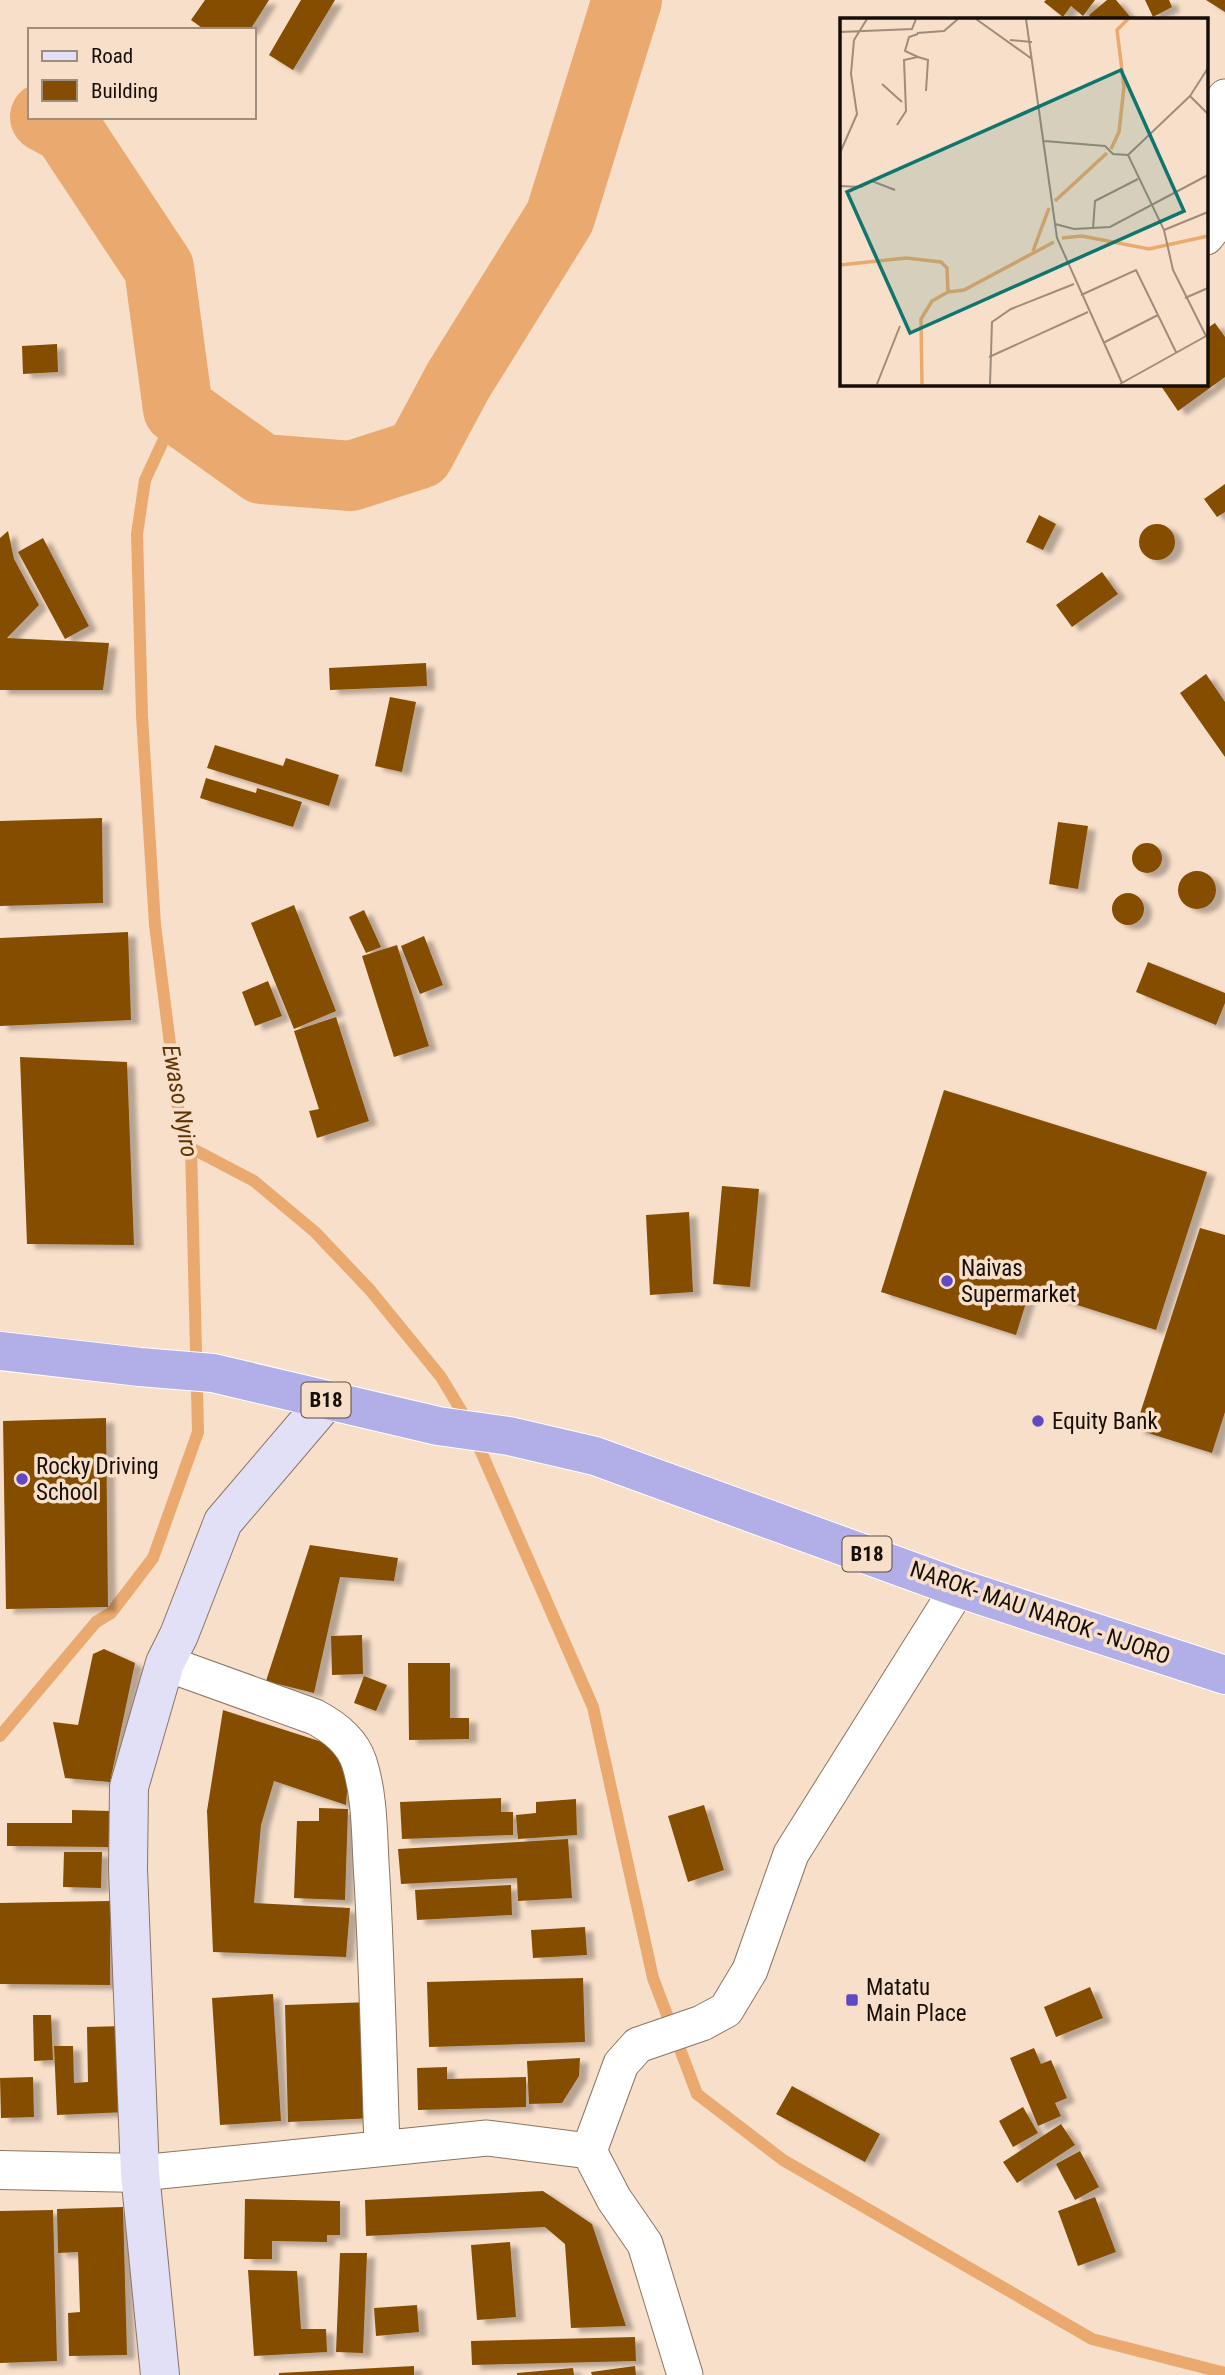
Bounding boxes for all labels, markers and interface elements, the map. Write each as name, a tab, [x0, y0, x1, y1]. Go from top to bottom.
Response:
inset map	[840, 18, 1208, 385]
legend	[28, 28, 256, 119]
text: Road	[91, 44, 133, 68]
text: Building	[91, 79, 158, 103]
water label: Ewaso Nyiro	[156, 1043, 204, 1159]
place label: Naivas Supermarket	[961, 1255, 1076, 1308]
marker: Naivas Supermarket	[939, 1273, 955, 1289]
road number: B18	[302, 1382, 350, 1418]
place label: Equity Bank	[1052, 1408, 1159, 1435]
marker: Equity Bank	[1030, 1413, 1046, 1429]
place label: Rocky Driving School	[36, 1453, 159, 1506]
marker: Rocky Driving School	[14, 1471, 30, 1487]
road number: B18	[842, 1536, 892, 1572]
street label: NAROK- MAU NAROK - NJORO	[906, 1556, 1174, 1670]
place label: Matatu Main Place	[866, 1974, 967, 2027]
marker: Matatu Main Place	[844, 1992, 860, 2008]

